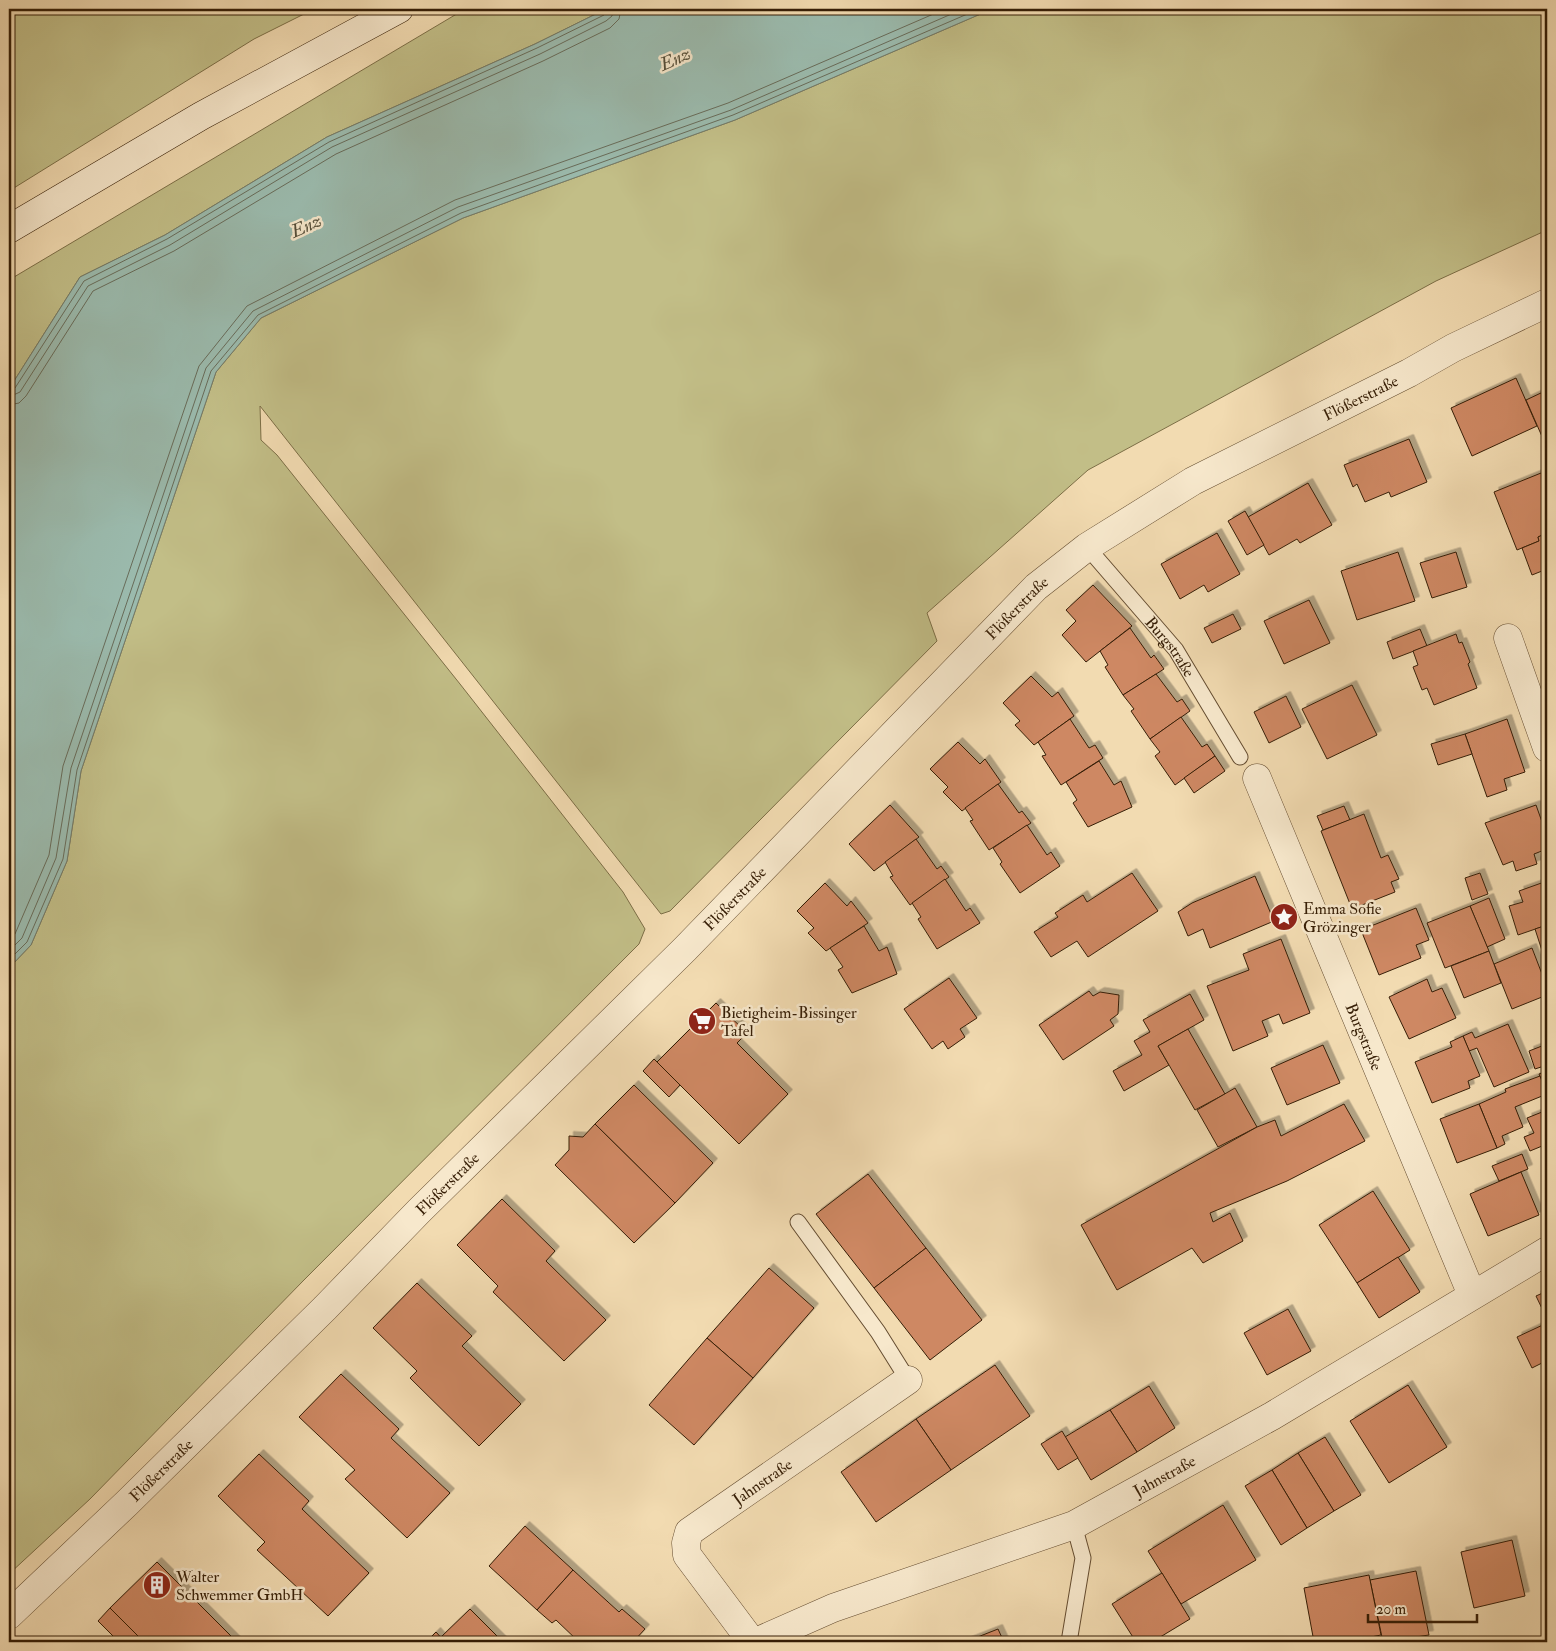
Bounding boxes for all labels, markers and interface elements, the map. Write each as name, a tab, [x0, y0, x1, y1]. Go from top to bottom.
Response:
water label: Enz	[655, 43, 694, 77]
water label: Enz	[286, 210, 325, 244]
street label: Flößerstraße	[1320, 371, 1402, 425]
street label: Flößerstraße	[981, 572, 1053, 644]
street label: Burgstraße	[1140, 613, 1199, 681]
street label: Flößerstraße	[700, 862, 771, 935]
place label: Emma Sofie Grözinger	[1303, 899, 1382, 937]
place icon: Emma Sofie Grözinger	[1269, 902, 1299, 932]
street label: Burgstraße	[1341, 1000, 1387, 1074]
place label: Bietigheim-Bissinger Tafel	[721, 1003, 857, 1041]
supermarket icon: Bietigheim-Bissinger Tafel	[687, 1006, 717, 1036]
street label: Flößerstraße	[412, 1148, 484, 1220]
street label: Flößerstraße	[125, 1435, 198, 1506]
street label: Jahnstraße	[1129, 1451, 1200, 1503]
street label: Jahnstraße	[728, 1454, 797, 1511]
place label: Walter Schwemmer GmbH	[175, 1567, 303, 1605]
building icon: Walter Schwemmer GmbH	[142, 1570, 172, 1600]
scale bar	[1368, 1591, 1477, 1623]
text: 20 m	[1376, 1600, 1406, 1619]

